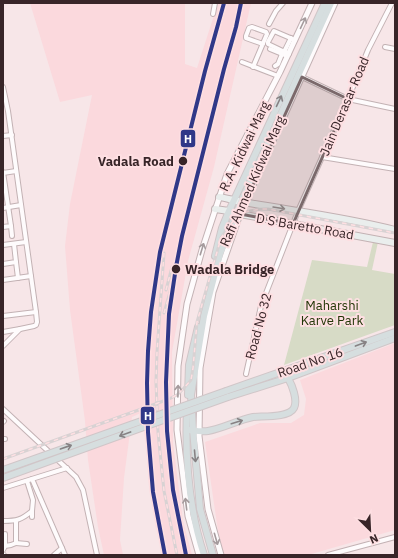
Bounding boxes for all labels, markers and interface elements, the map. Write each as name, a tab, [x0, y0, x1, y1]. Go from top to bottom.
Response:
one-way arrow	[300, 17, 307, 29]
street label: Jain Derasar Road	[316, 54, 373, 158]
one-way arrow	[276, 95, 284, 107]
street label: R.A. Kidwai Marg	[215, 98, 274, 194]
street label: Rafi Ahmed Kidwai Marg	[216, 113, 289, 249]
line badge: H	[180, 129, 196, 148]
text: H	[184, 132, 192, 146]
place label: Vadala Road	[98, 153, 174, 170]
marker: Vadala Road	[177, 155, 189, 167]
one-way arrow	[273, 204, 286, 212]
street label: D S Baretto Road	[255, 210, 355, 243]
one-way arrow	[199, 243, 206, 256]
place label: Wadala Bridge	[185, 261, 274, 278]
marker: Wadala Bridge	[170, 263, 182, 275]
street label: Road No 32	[241, 291, 276, 361]
park label: Maharshi Karve Park	[301, 297, 363, 329]
one-way arrow	[354, 339, 366, 347]
street label: Road No 16	[275, 343, 345, 382]
one-way arrow	[174, 385, 181, 398]
line badge: H	[140, 406, 155, 425]
text: H	[144, 409, 152, 423]
one-way arrow	[230, 418, 243, 425]
one-way arrow	[120, 430, 132, 438]
one-way arrow	[60, 443, 72, 451]
one-way arrow	[191, 449, 199, 462]
one-way arrow	[183, 498, 190, 511]
north arrow	[350, 510, 390, 550]
text: N	[368, 531, 381, 547]
one-way arrow	[213, 532, 220, 545]

